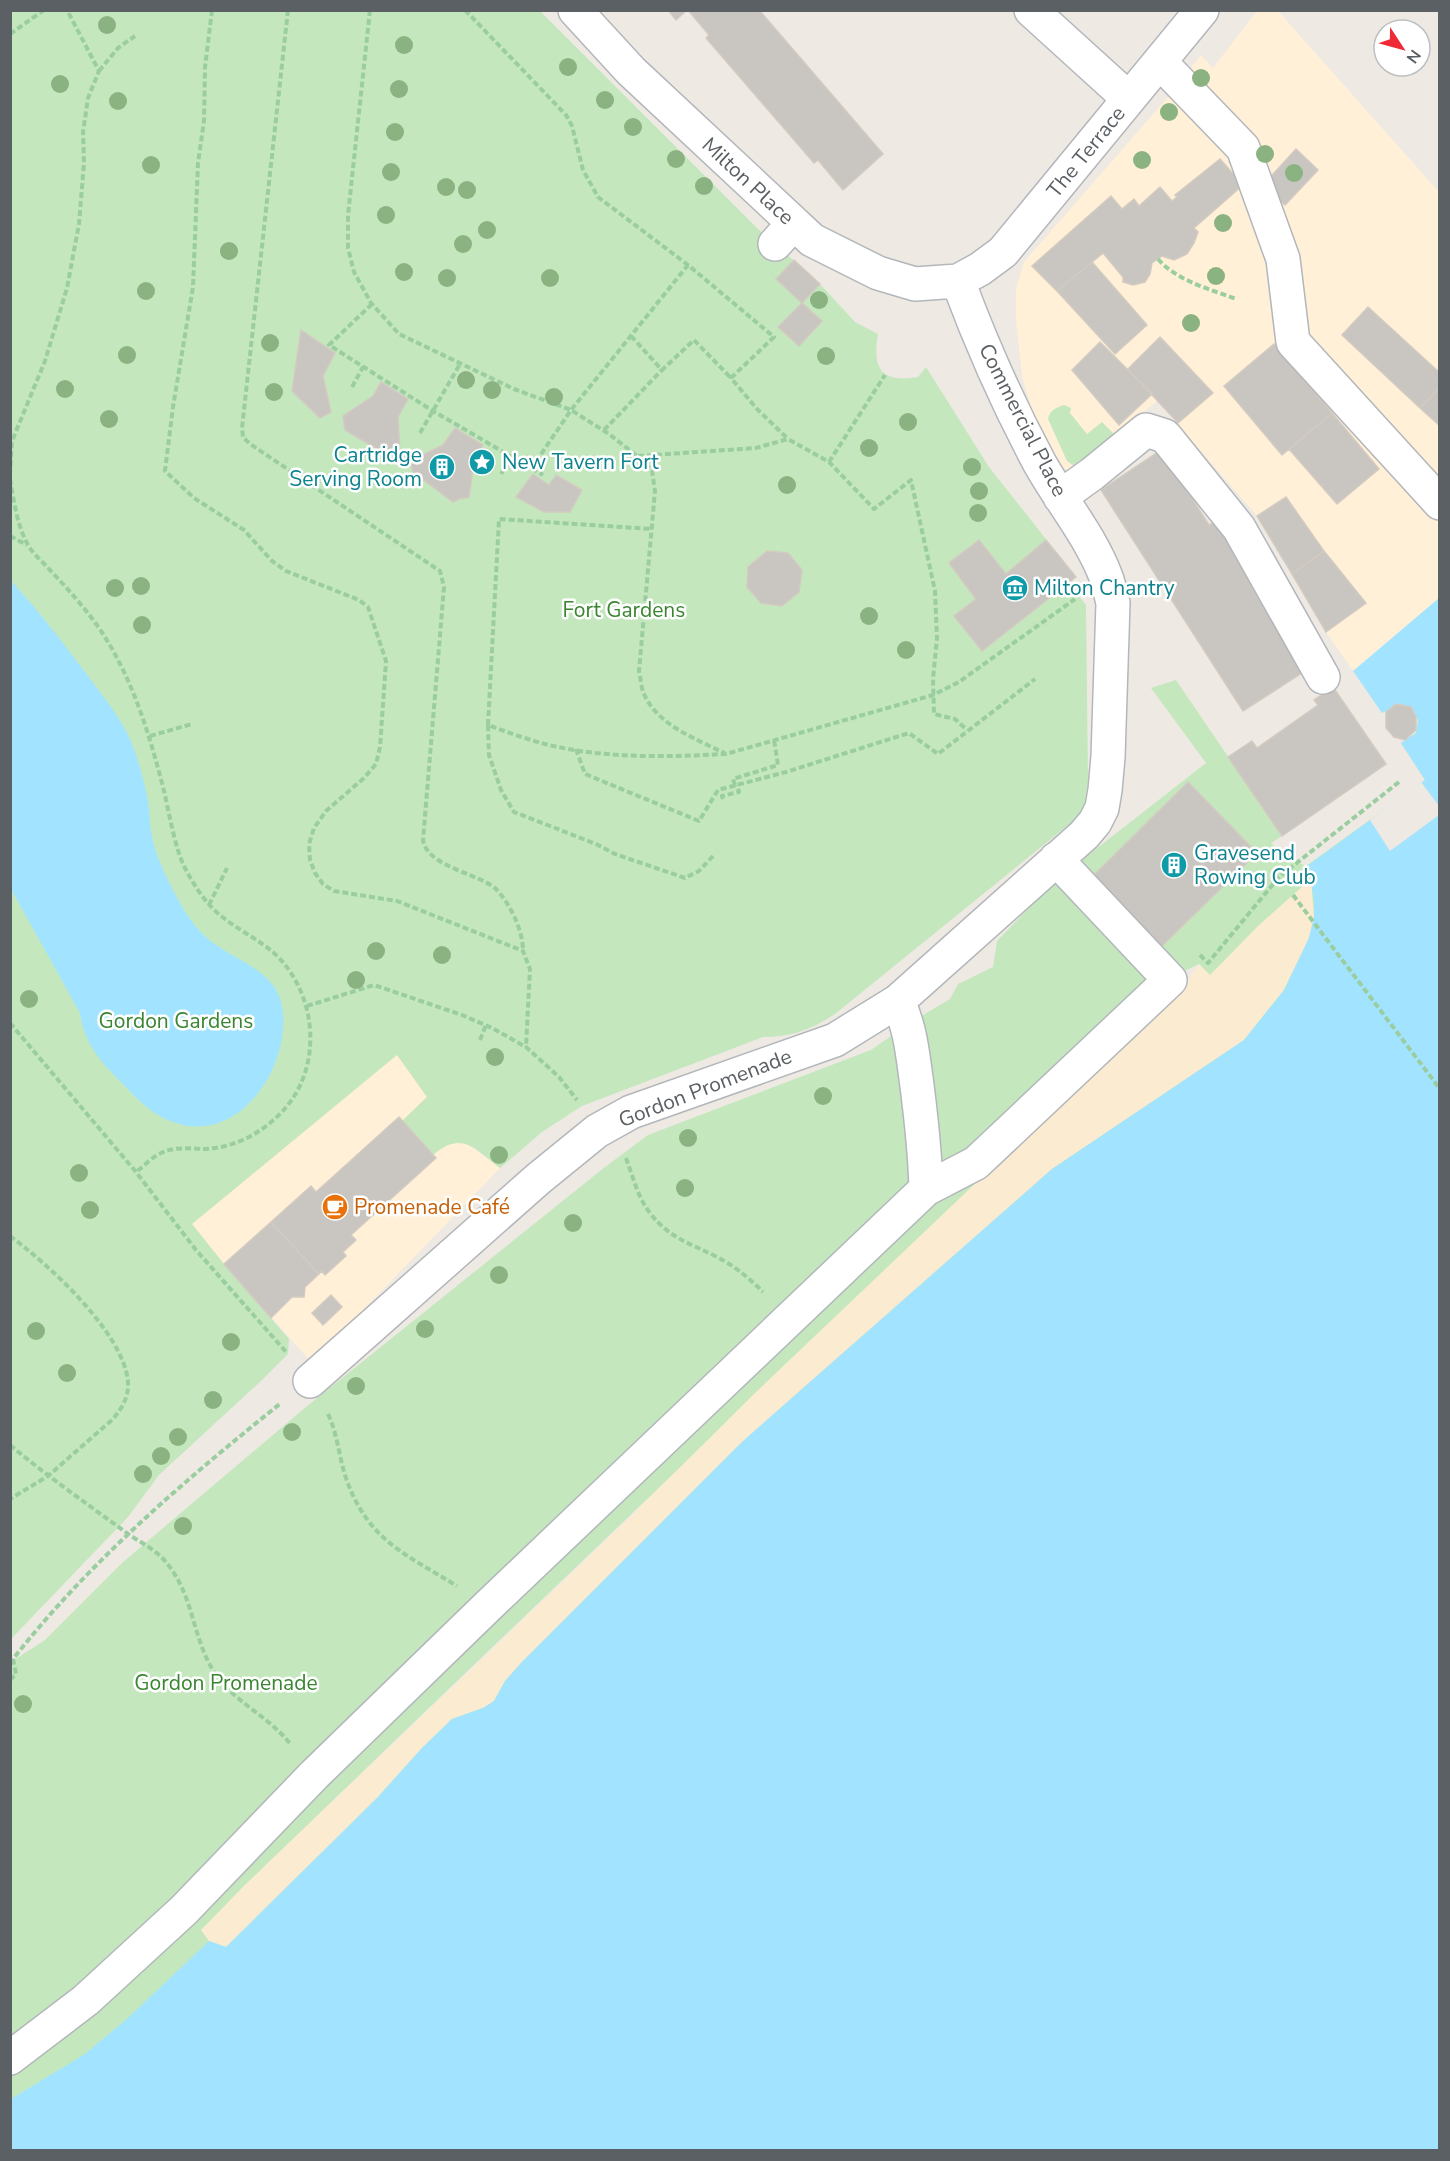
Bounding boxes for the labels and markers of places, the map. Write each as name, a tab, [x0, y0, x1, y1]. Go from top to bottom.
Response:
place label: Cartridge Serving Room	[289, 441, 422, 493]
place icon: New Tavern Fort	[467, 447, 497, 477]
place label: New Tavern Fort	[502, 448, 659, 476]
building icon: Cartridge Serving Room	[427, 452, 457, 482]
museum icon: Milton Chantry	[1000, 573, 1030, 603]
place label: Milton Chantry	[1034, 574, 1175, 602]
place label: Gravesend Rowing Club	[1194, 839, 1316, 891]
building icon: Gravesend Rowing Club	[1159, 850, 1189, 880]
cafe icon: Promenade Café	[320, 1192, 350, 1222]
place label: Promenade Café	[354, 1193, 510, 1221]

